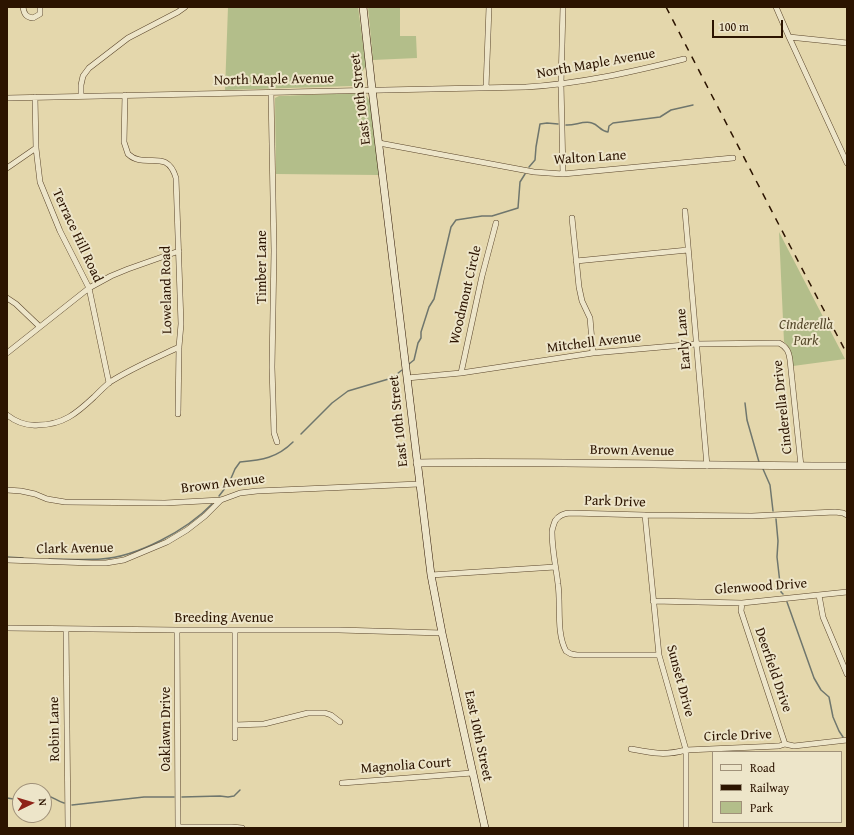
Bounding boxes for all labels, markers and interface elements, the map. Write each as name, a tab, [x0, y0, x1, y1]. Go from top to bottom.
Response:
scale bar	[714, 12, 785, 38]
text: 100 m	[719, 18, 749, 35]
street label: North Maple Avenue	[535, 45, 657, 83]
street label: East 10th Street	[347, 52, 375, 146]
street label: North Maple Avenue	[214, 71, 334, 89]
street label: Walton Lane	[553, 147, 627, 169]
street label: Terrace Hill Road	[48, 187, 106, 285]
street label: Timber Lane	[254, 230, 270, 304]
street label: Woodmont Circle	[446, 244, 486, 346]
street label: Loweland Road	[158, 246, 176, 334]
street label: Early Lane	[673, 308, 695, 370]
park label: Cinderella Park	[779, 317, 833, 350]
street label: Mitchell Avenue	[546, 329, 642, 357]
street label: Cinderella Drive	[770, 359, 796, 455]
street label: East 10th Street	[386, 374, 412, 468]
street label: Brown Avenue	[590, 442, 674, 460]
street label: Brown Avenue	[180, 471, 266, 497]
street label: Park Drive	[584, 493, 646, 511]
street label: Clark Avenue	[36, 540, 114, 558]
street label: Glenwood Drive	[714, 575, 808, 599]
street label: Breeding Avenue	[175, 610, 273, 626]
street label: Deerfield Drive	[751, 626, 795, 714]
street label: Sunset Drive	[662, 643, 698, 719]
street label: Oaklawn Drive	[158, 687, 174, 771]
street label: East 10th Street	[460, 689, 496, 783]
street label: Robin Lane	[46, 696, 64, 762]
street label: Circle Drive	[704, 726, 772, 746]
legend	[712, 751, 842, 823]
street label: Magnolia Court	[360, 754, 452, 778]
text: Road	[750, 759, 775, 776]
text: Railway	[750, 779, 789, 796]
north arrow	[12, 783, 52, 823]
text: N	[35, 798, 51, 806]
text: Park	[750, 799, 773, 816]

